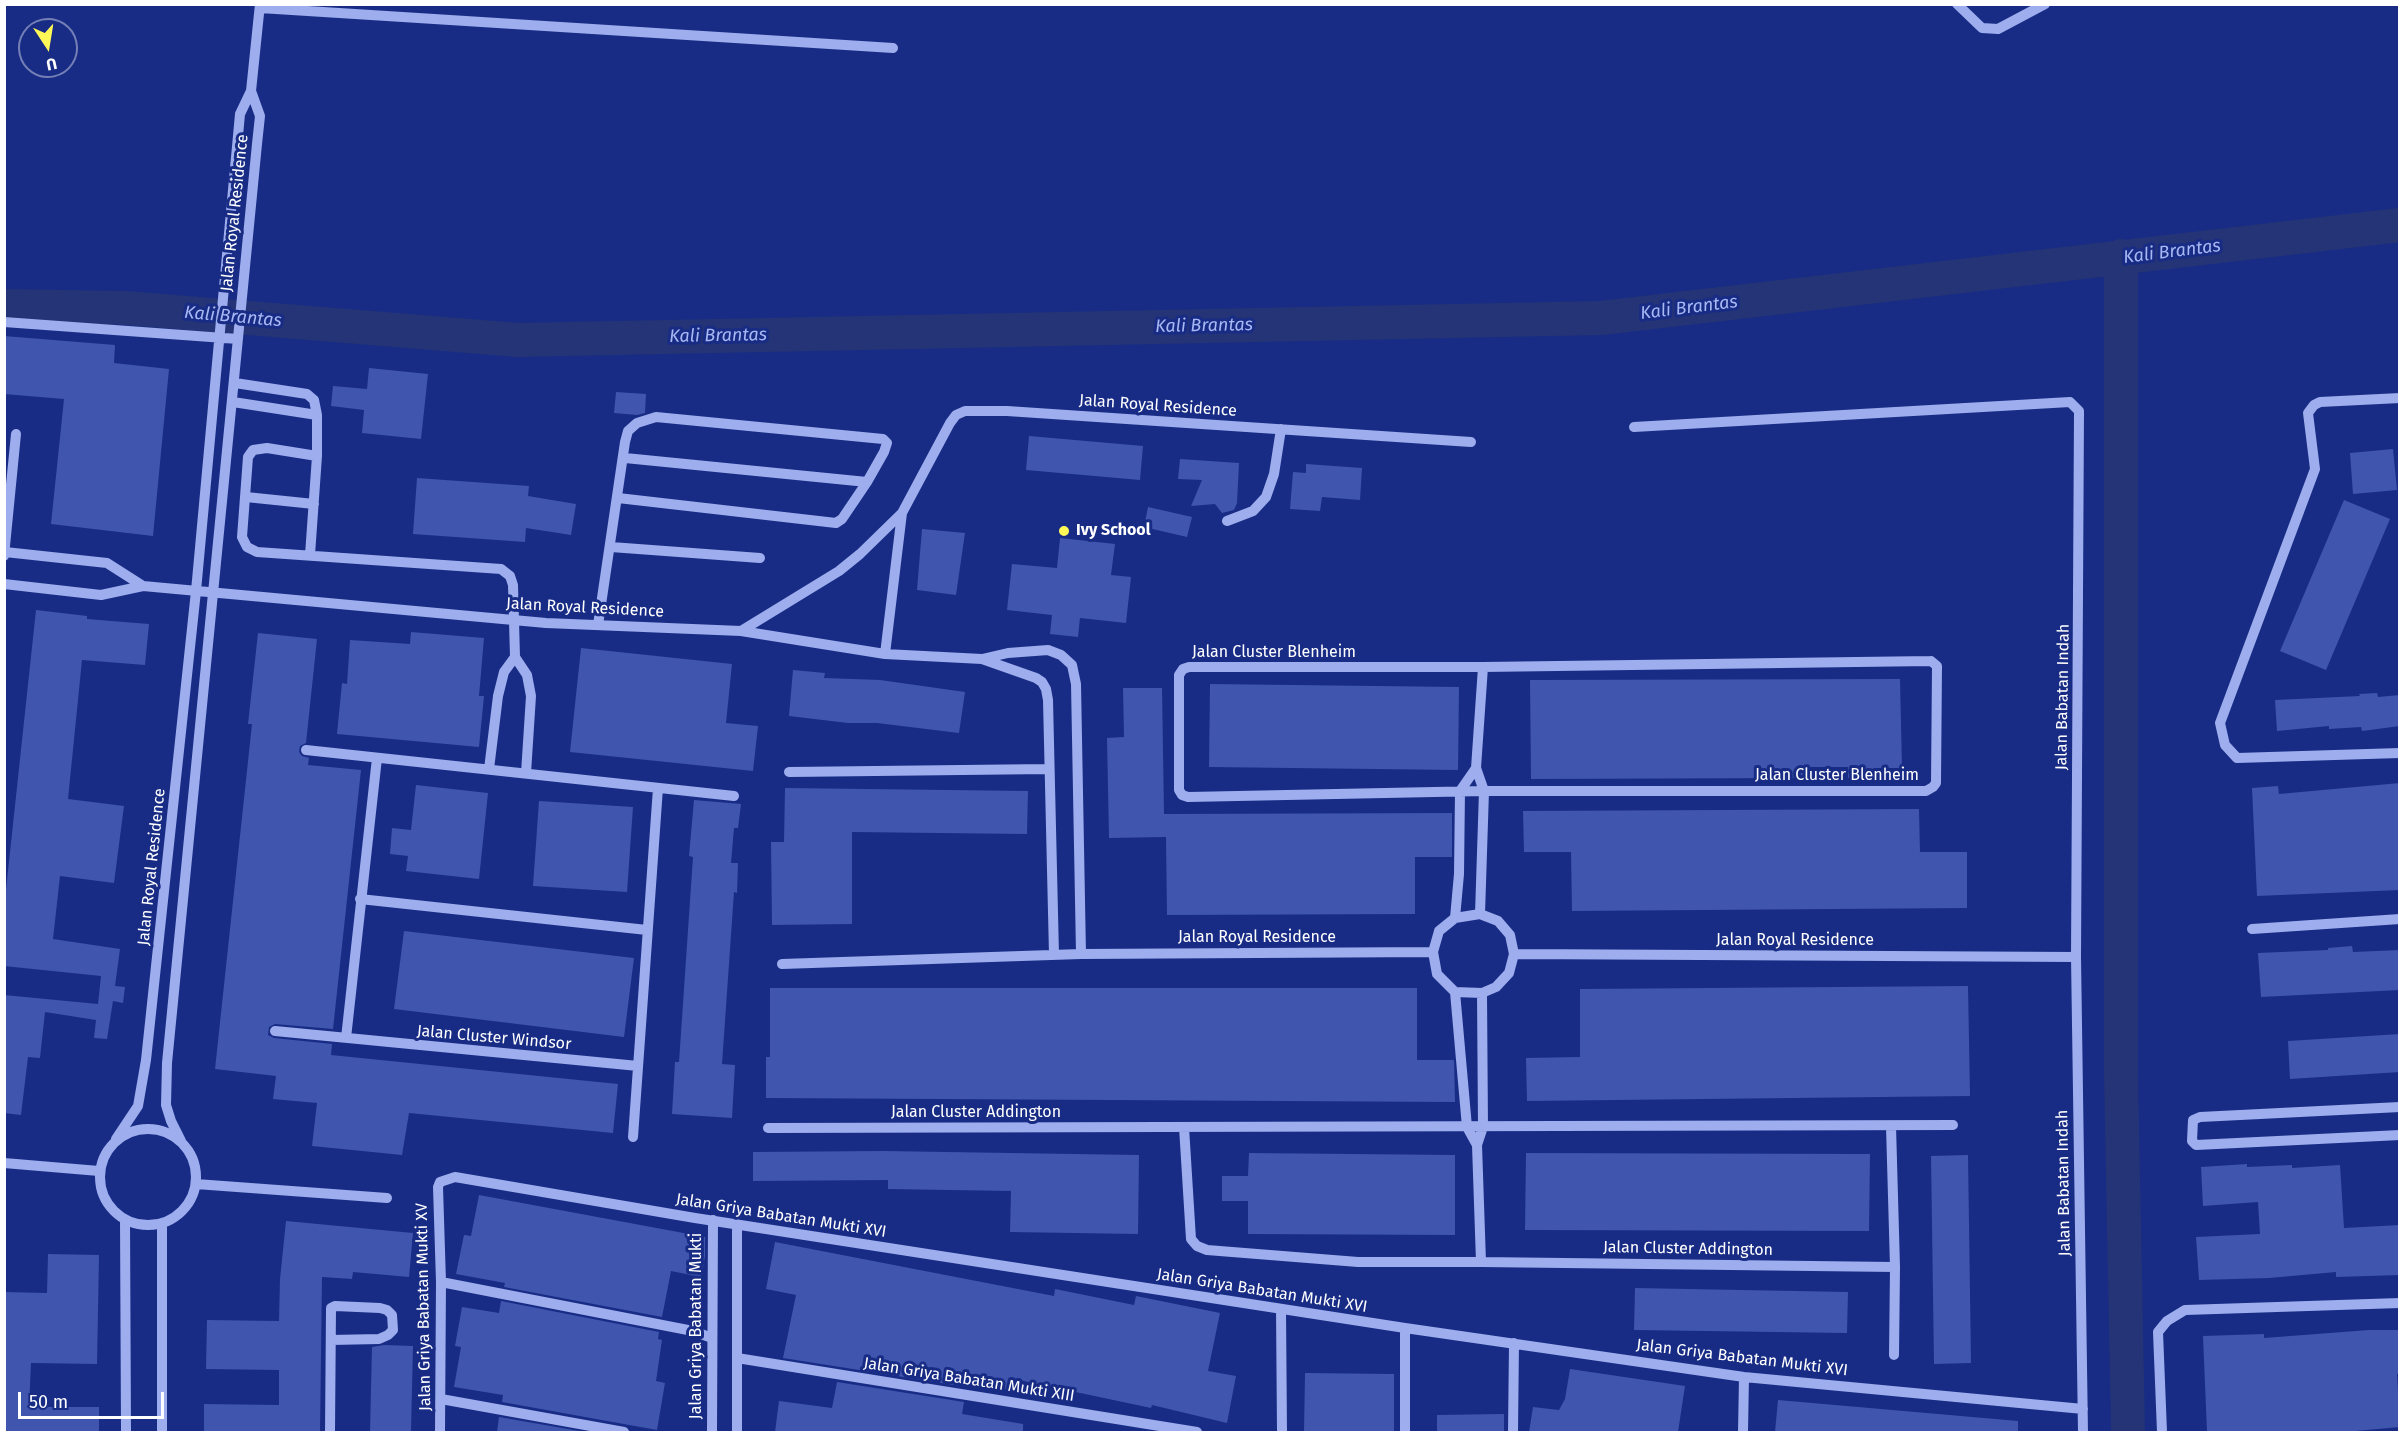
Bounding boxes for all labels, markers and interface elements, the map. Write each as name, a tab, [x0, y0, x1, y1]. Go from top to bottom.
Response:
north arrow	[18, 18, 78, 78]
text: U	[44, 54, 59, 75]
street label: Jalan Royal Residence	[217, 133, 253, 293]
water label: Kali Brantas	[2122, 235, 2222, 269]
water label: Kali Brantas	[1639, 291, 1739, 325]
water label: Kali Brantas	[183, 302, 283, 332]
water label: Kali Brantas	[1155, 314, 1253, 338]
water label: Kali Brantas	[669, 324, 767, 348]
street label: Jalan Royal Residence	[1079, 391, 1237, 421]
place label: Ivy School	[1076, 521, 1150, 541]
marker: Ivy School	[1057, 524, 1071, 538]
street label: Jalan Royal Residence	[506, 594, 664, 622]
street label: Jalan Babatan Indah	[2052, 624, 2074, 770]
street label: Jalan Cluster Blenheim	[1192, 643, 1356, 663]
street label: Jalan Cluster Blenheim	[1755, 766, 1919, 786]
street label: Jalan Royal Residence	[134, 787, 170, 947]
street label: Jalan Royal Residence	[1178, 928, 1336, 948]
street label: Jalan Royal Residence	[1716, 931, 1874, 951]
street label: Jalan Cluster Windsor	[416, 1022, 572, 1054]
street label: Jalan Cluster Addington	[891, 1103, 1061, 1123]
street label: Jalan Babatan Indah	[2053, 1110, 2075, 1256]
street label: Jalan Griya Babatan Mukti XVI	[674, 1190, 888, 1242]
street label: Jalan Griya Babatan Mukti XV	[413, 1203, 435, 1411]
street label: Jalan Griya Babatan Mukti	[687, 1233, 707, 1419]
street label: Jalan Cluster Addington	[1603, 1238, 1773, 1260]
street label: Jalan Griya Babatan Mukti XVI	[1155, 1265, 1369, 1317]
street label: Jalan Griya Babatan Mukti XVI	[1635, 1335, 1849, 1381]
street label: Jalan Griya Babatan Mukti XIII	[862, 1354, 1076, 1406]
scale bar	[21, 1380, 166, 1418]
text: 50 m	[29, 1391, 68, 1413]

